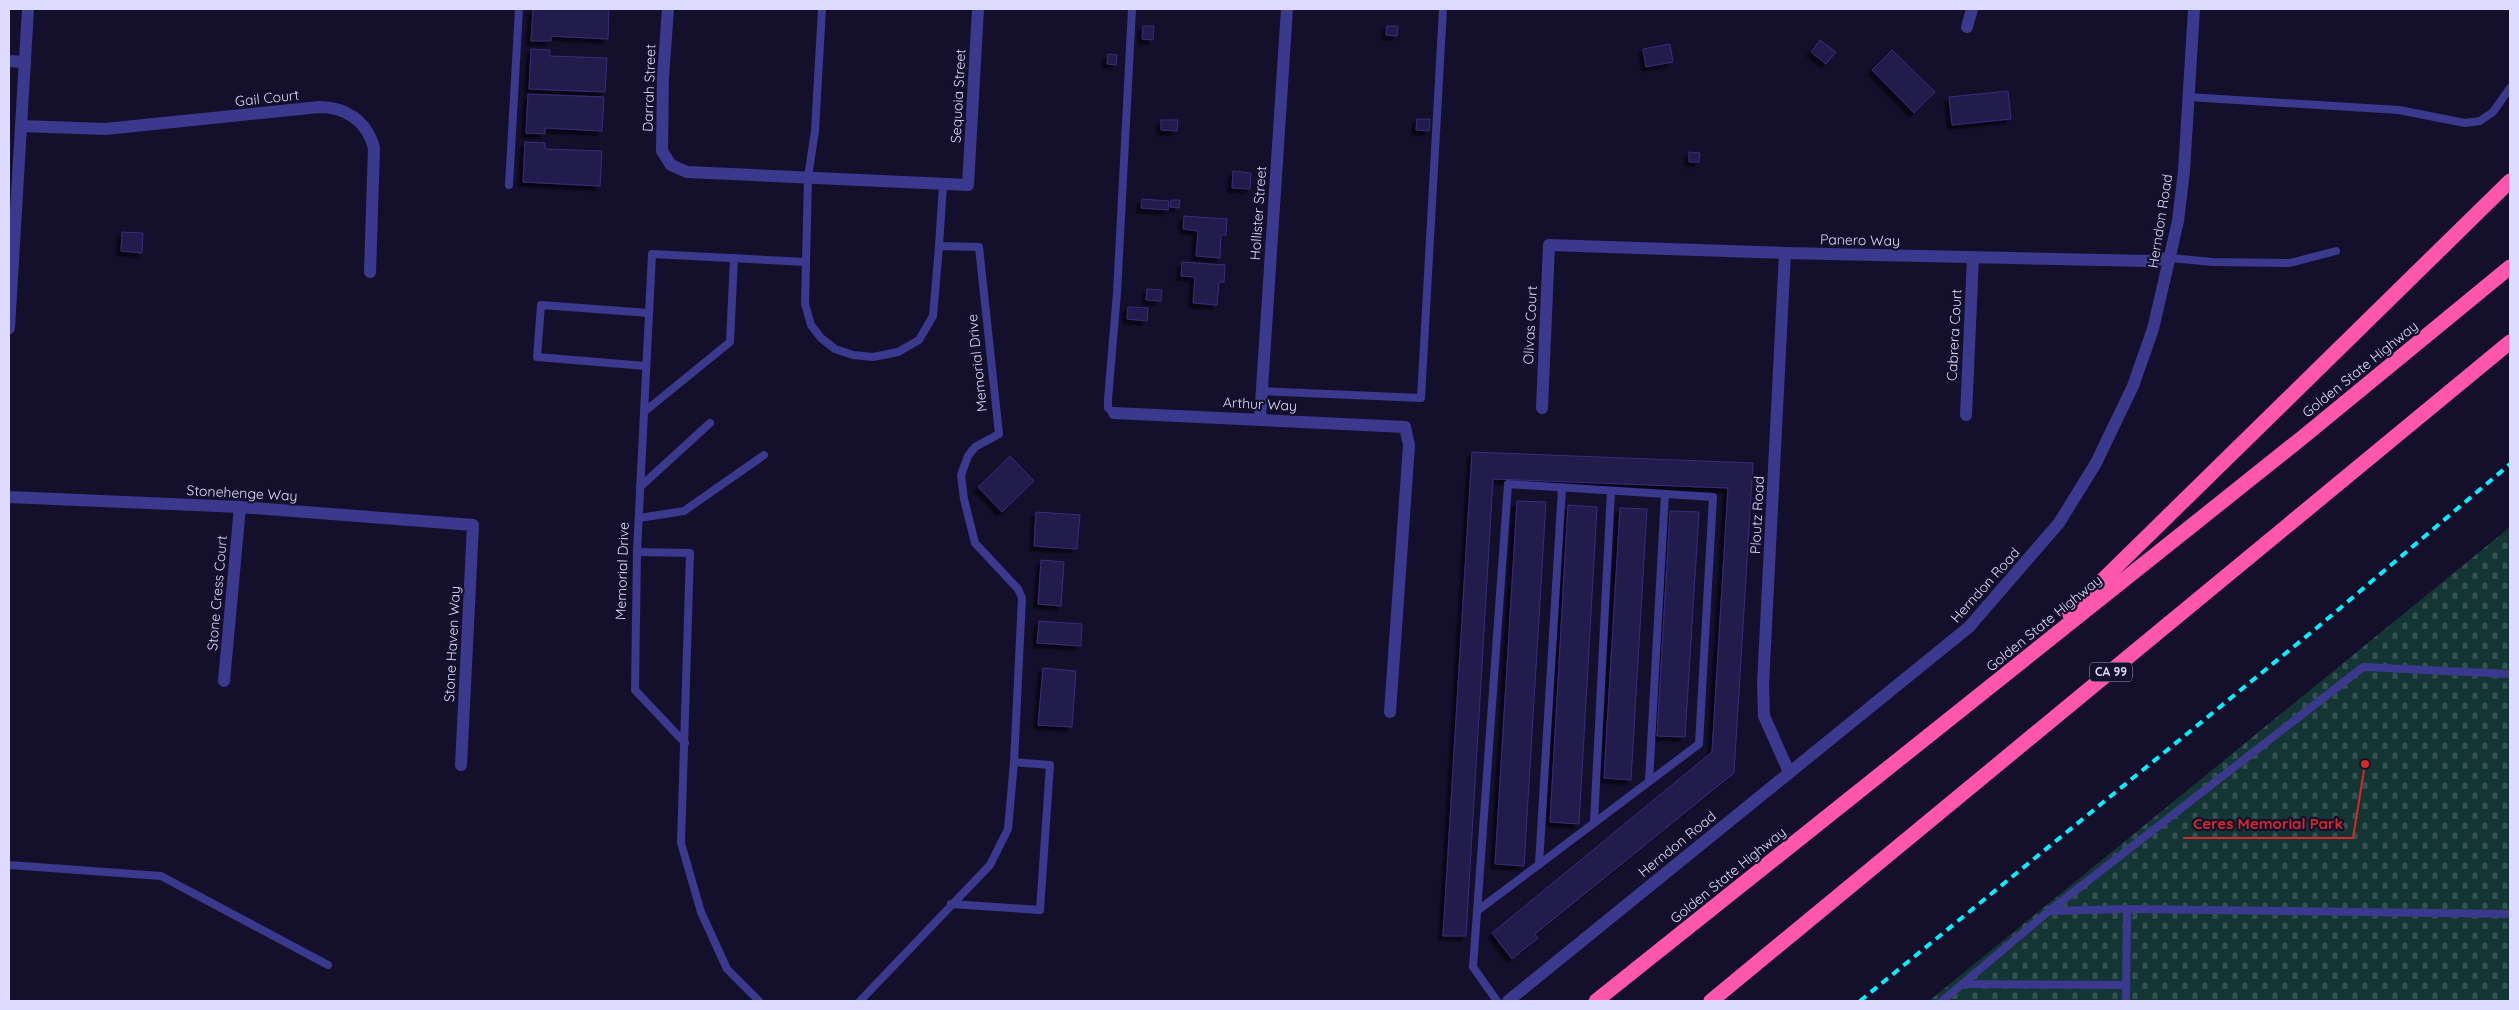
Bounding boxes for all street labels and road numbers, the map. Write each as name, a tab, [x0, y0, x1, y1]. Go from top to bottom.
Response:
street label: Darrah Street	[638, 44, 660, 132]
street label: Sequoia Street	[947, 48, 969, 144]
street label: Gail Court	[234, 86, 300, 110]
street label: Hollister Street	[1246, 165, 1270, 261]
street label: Herndon Road	[2144, 173, 2176, 269]
street label: Panero Way	[1820, 230, 1900, 250]
street label: Olivas Court	[1519, 285, 1541, 365]
street label: Cabrera Court	[1943, 288, 1965, 382]
street label: Memorial Drive	[963, 313, 991, 413]
street label: Golden State Highway	[2298, 317, 2422, 421]
street label: Arthur Way	[1222, 393, 1298, 415]
street label: Ploutz Road	[1746, 476, 1768, 554]
street label: Stonehenge Way	[186, 481, 298, 505]
street label: Memorial Drive	[611, 521, 633, 620]
street label: Stone Cress Court	[203, 534, 231, 651]
street label: Herndon Road	[1947, 544, 2023, 626]
street label: Golden State Highway	[1982, 571, 2106, 675]
street label: Stone Haven Way	[440, 585, 464, 703]
road number: CA 99	[2090, 662, 2132, 682]
street label: Herndon Road	[1634, 807, 1720, 881]
street label: Golden State Highway	[1666, 823, 1790, 927]

